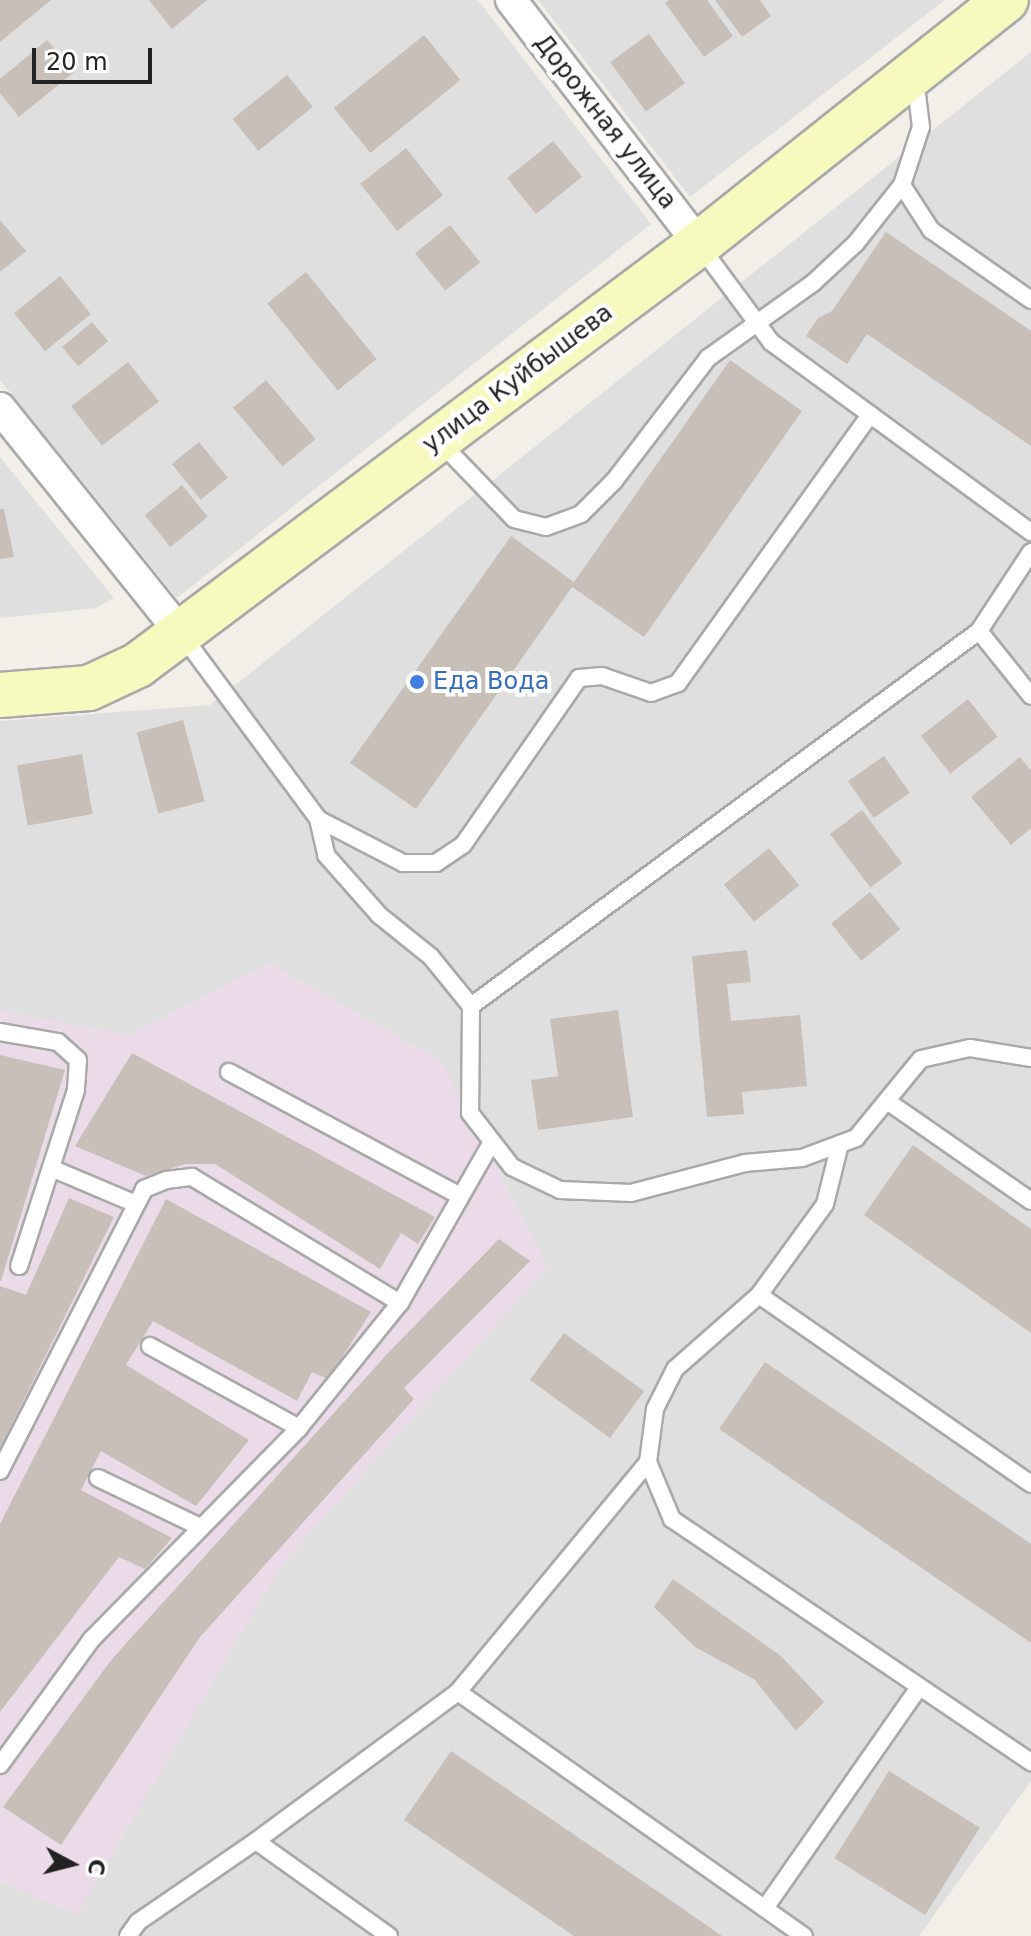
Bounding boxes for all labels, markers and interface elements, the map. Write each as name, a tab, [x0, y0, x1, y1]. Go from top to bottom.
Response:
street label: Дорожная улица	[528, 29, 682, 215]
scale bar	[36, 32, 156, 82]
text: 20 m	[46, 48, 108, 76]
street label: улица Куйбышева	[417, 298, 619, 460]
place label: Еда Вода	[433, 668, 550, 696]
marker: Еда Вода	[408, 673, 426, 691]
north arrow	[32, 1824, 112, 1904]
text: С	[83, 1857, 110, 1877]

